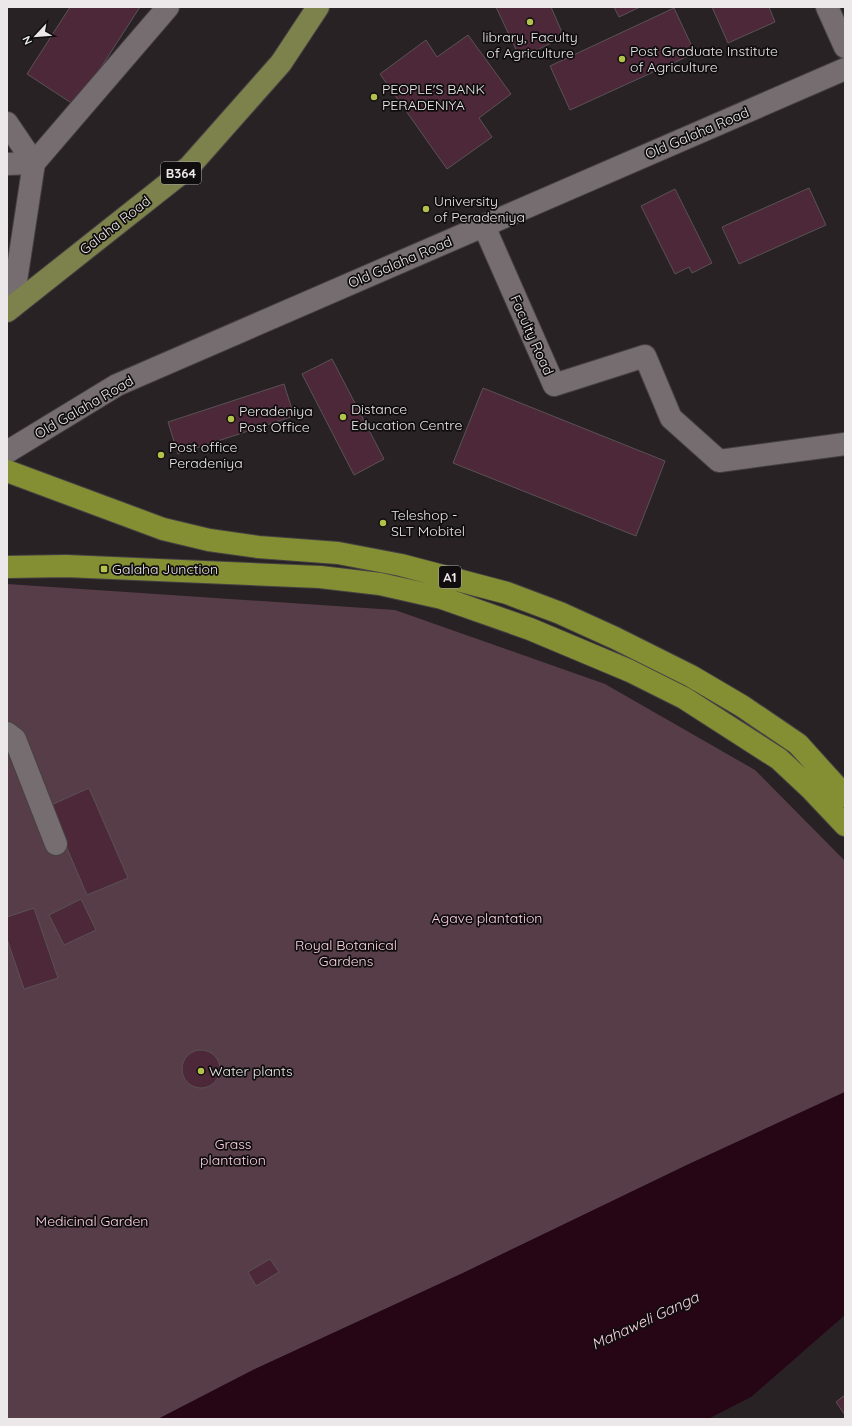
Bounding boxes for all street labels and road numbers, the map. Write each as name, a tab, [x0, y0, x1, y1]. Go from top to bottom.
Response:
street label: Old Galaha Road	[642, 103, 752, 163]
road number: B364	[161, 162, 201, 184]
street label: Galaha Road	[76, 192, 154, 258]
street label: Old Galaha Road	[345, 232, 455, 292]
street label: Faculty Road	[506, 292, 558, 378]
street label: Old Galaha Road	[31, 371, 137, 443]
road number: A1	[439, 566, 461, 588]

